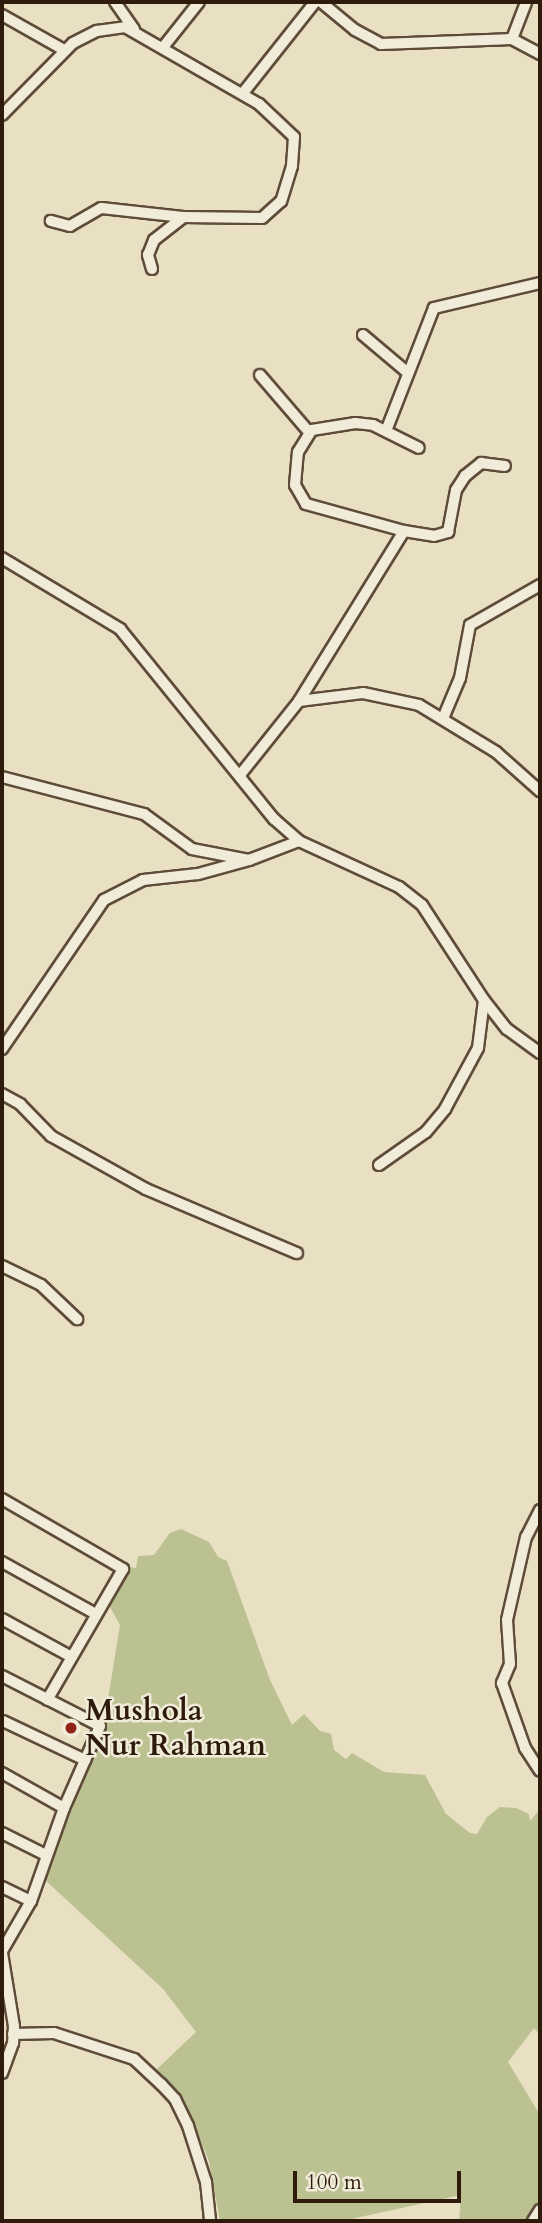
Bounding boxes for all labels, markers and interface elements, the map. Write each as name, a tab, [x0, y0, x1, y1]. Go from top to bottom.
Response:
place label: Mushola Nur Rahman	[85, 1693, 266, 1764]
marker: Mushola Nur Rahman	[63, 1720, 79, 1736]
scale bar	[297, 2156, 465, 2200]
text: 100 m	[306, 2168, 362, 2197]

